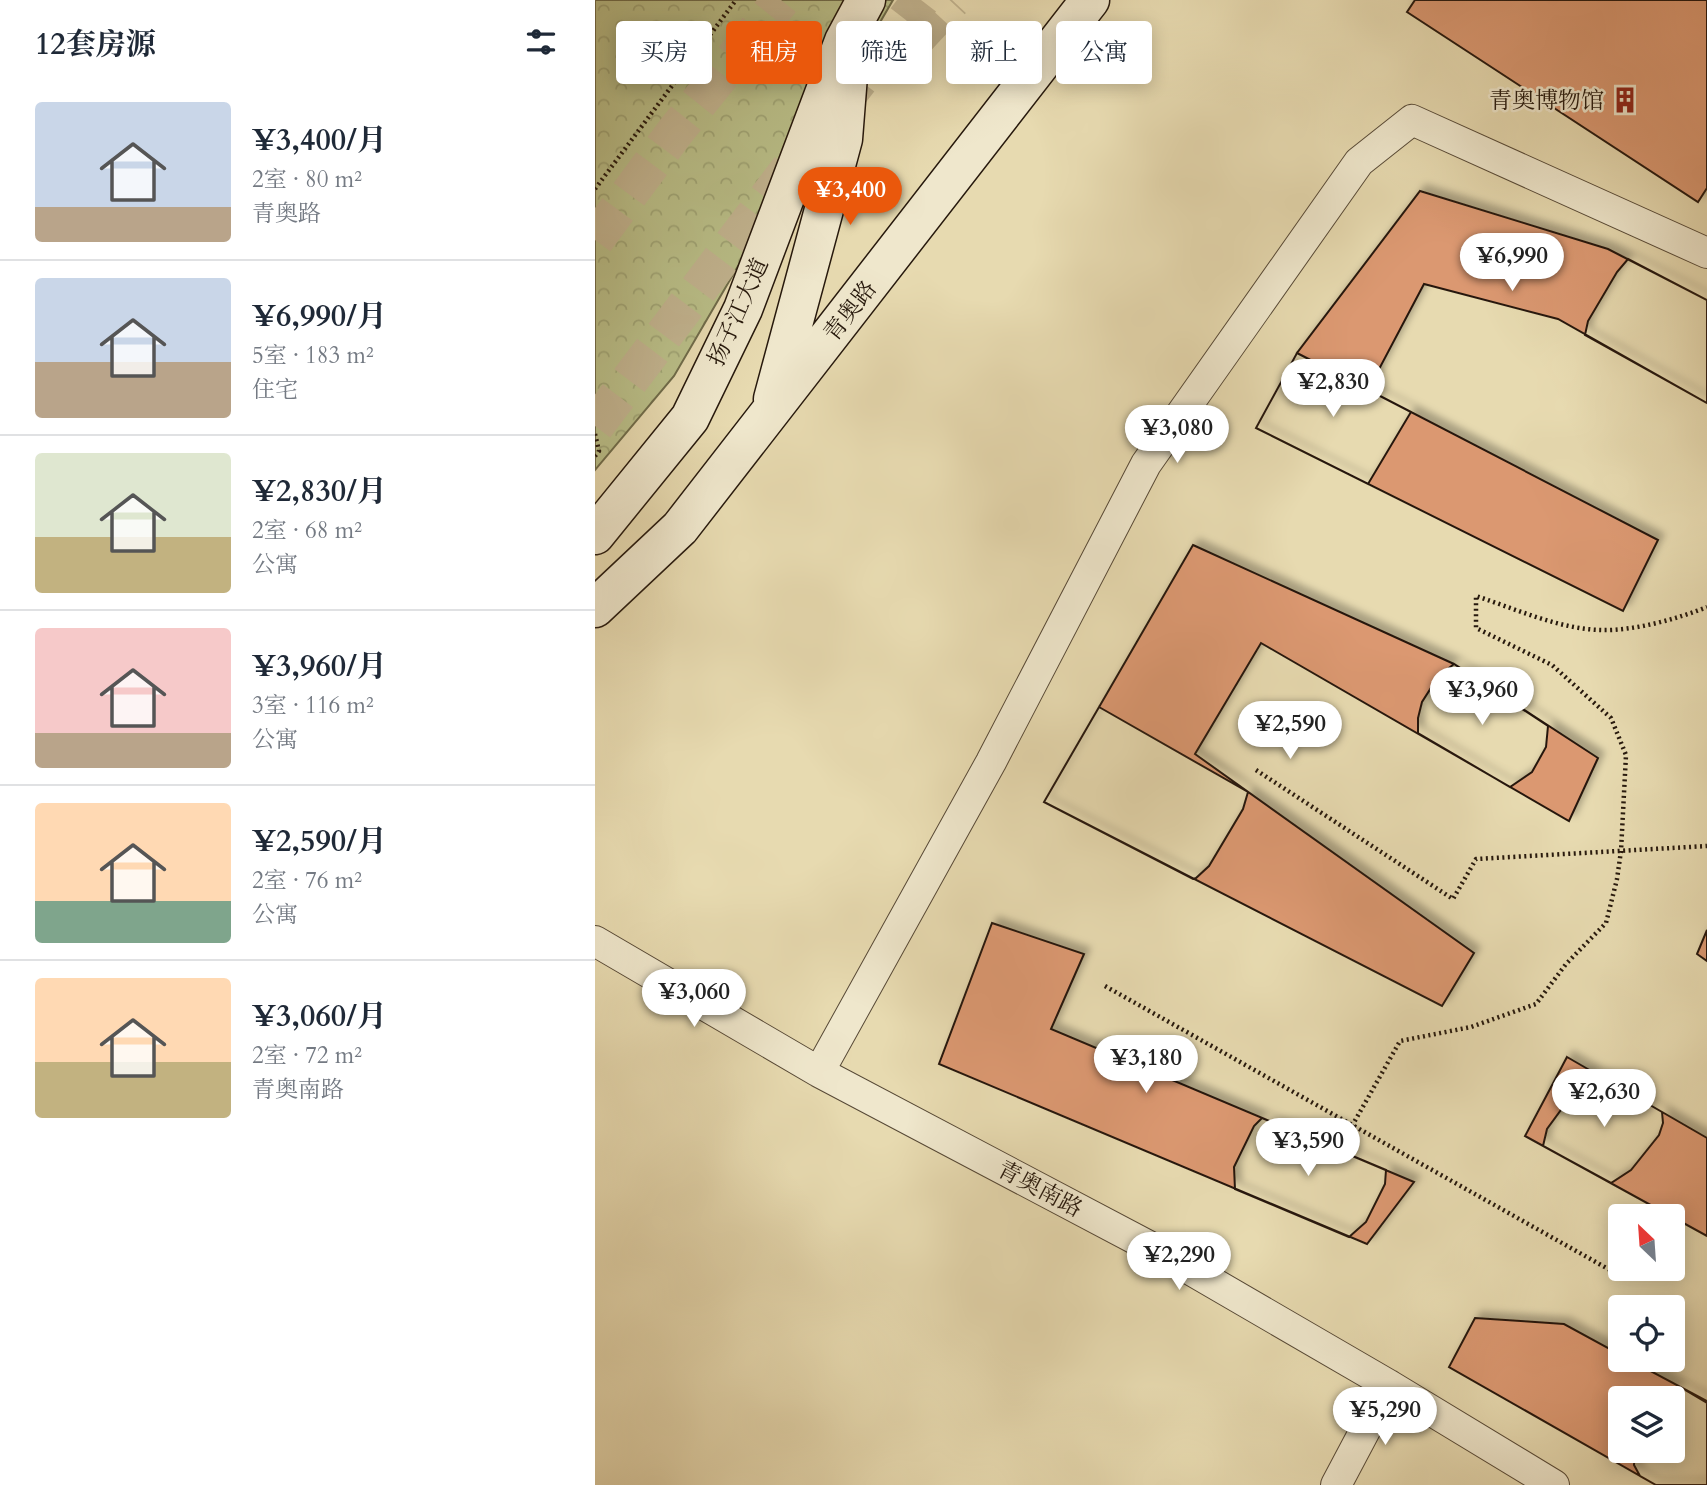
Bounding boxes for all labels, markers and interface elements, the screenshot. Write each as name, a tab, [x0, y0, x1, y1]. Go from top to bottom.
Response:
chip: 买房	[616, 21, 712, 84]
chip: 租房	[726, 21, 822, 84]
chip: 筛选	[836, 21, 932, 84]
chip: 新上	[946, 21, 1042, 84]
chip: 公寓	[1056, 21, 1152, 84]
icon: filters	[522, 23, 560, 61]
text: 12套房源	[35, 24, 156, 65]
place label: 青奥博物馆	[1489, 85, 1604, 116]
building icon: 青奥博物馆	[1610, 85, 1640, 115]
text: ¥3,400/月	[252, 120, 387, 161]
icon: home	[91, 130, 175, 214]
text: 2室 · 80 m²	[252, 164, 362, 195]
pin: ¥3,400	[793, 168, 907, 227]
text: ¥3,400	[814, 174, 886, 205]
text: 青奥路	[252, 198, 321, 229]
pin: ¥6,990	[1455, 233, 1569, 293]
text: ¥6,990	[1476, 240, 1548, 271]
street label: 扬子江大道	[700, 253, 776, 371]
street label: 青奥路	[817, 274, 883, 348]
text: ¥6,990/月	[252, 296, 387, 337]
icon: home	[91, 306, 175, 390]
text: 5室 · 183 m²	[252, 340, 374, 371]
pin: ¥2,830	[1276, 360, 1390, 419]
text: ¥2,830	[1297, 366, 1369, 397]
text: 住宅	[252, 374, 298, 405]
pin: ¥3,080	[1120, 406, 1234, 465]
text: ¥3,080	[1141, 412, 1213, 443]
text: ¥2,830/月	[252, 471, 387, 512]
icon: home	[91, 481, 175, 565]
text: 2室 · 68 m²	[252, 515, 362, 546]
text: 公寓	[252, 549, 298, 580]
text: ¥3,960/月	[252, 646, 387, 687]
icon: home	[91, 656, 175, 740]
pin: ¥3,960	[1425, 668, 1539, 727]
text: ¥3,960	[1446, 674, 1518, 705]
text: 3室 · 116 m²	[252, 690, 374, 721]
pin: ¥2,590	[1233, 702, 1347, 761]
text: ¥2,590	[1254, 708, 1326, 739]
text: 公寓	[252, 724, 298, 755]
text: ¥2,590/月	[252, 821, 387, 862]
icon: home	[91, 831, 175, 915]
text: 2室 · 76 m²	[252, 865, 362, 896]
text: 公寓	[252, 899, 298, 930]
pin: ¥3,060	[637, 970, 751, 1029]
text: ¥3,060	[658, 976, 730, 1007]
text: ¥3,060/月	[252, 996, 387, 1037]
icon: home	[91, 1006, 175, 1090]
pin: ¥3,180	[1089, 1036, 1203, 1095]
text: 2室 · 72 m²	[252, 1040, 362, 1071]
text: ¥3,180	[1110, 1042, 1182, 1073]
pin: ¥2,630	[1547, 1070, 1661, 1129]
text: 青奥南路	[252, 1074, 344, 1105]
text: ¥2,630	[1568, 1076, 1640, 1107]
pin: ¥3,590	[1251, 1118, 1365, 1178]
text: ¥3,590	[1272, 1125, 1344, 1156]
street label: 青奥南路	[992, 1154, 1088, 1224]
north arrow	[1608, 1204, 1685, 1281]
map controls	[1608, 1204, 1685, 1463]
pin: ¥2,290	[1122, 1232, 1236, 1292]
text: ¥2,290	[1143, 1239, 1215, 1270]
button: locate	[1608, 1295, 1685, 1372]
button: layers	[1608, 1386, 1685, 1463]
pin: ¥5,290	[1328, 1388, 1442, 1447]
text: ¥5,290	[1349, 1394, 1421, 1425]

